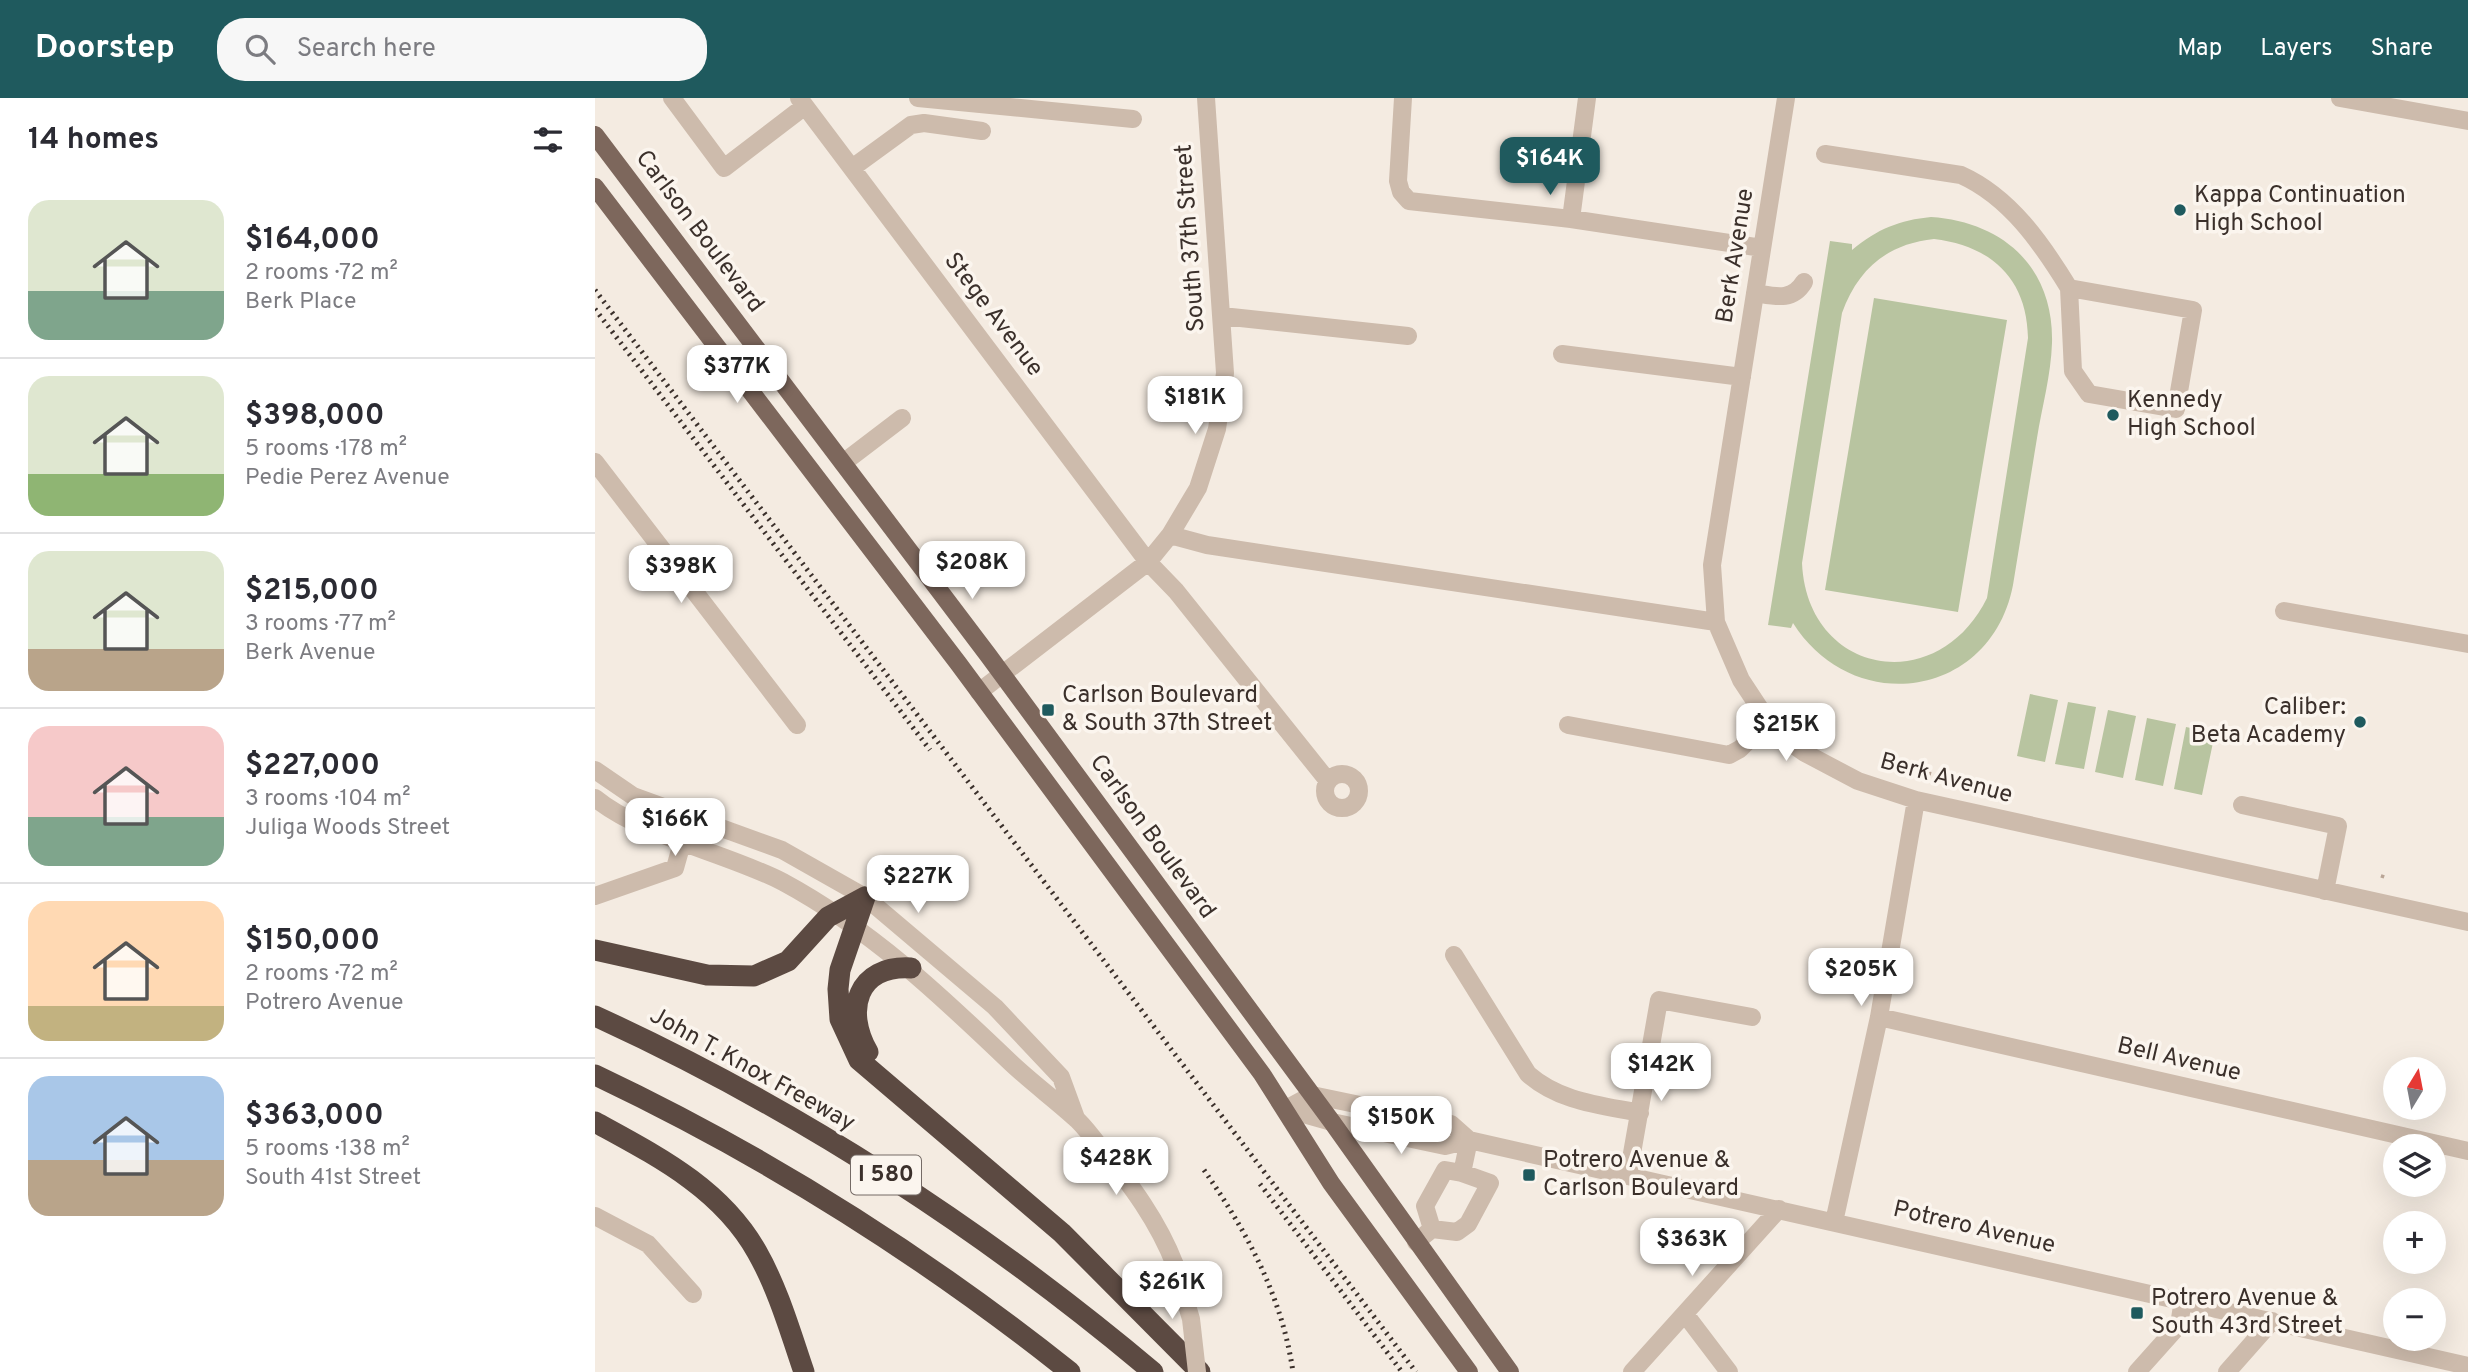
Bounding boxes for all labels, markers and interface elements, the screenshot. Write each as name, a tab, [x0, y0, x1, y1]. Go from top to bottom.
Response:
search box	[217, 18, 707, 81]
text: Doorstep	[35, 28, 175, 70]
icon: search	[241, 30, 279, 68]
text: Search here	[297, 33, 436, 66]
text: Map	[2177, 34, 2222, 64]
text: Layers	[2260, 34, 2332, 64]
text: Share	[2370, 34, 2433, 64]
icon: filters	[529, 121, 567, 159]
text: 14 homes	[28, 122, 159, 159]
pin: $164K	[1501, 138, 1599, 197]
street label: South 37th Street	[1169, 143, 1213, 333]
street label: Carlson Boulevard	[628, 145, 770, 319]
text: $164K	[1516, 145, 1584, 174]
place label: Kappa Continuation High School	[2194, 181, 2406, 239]
street label: Berk Avenue	[1711, 186, 1761, 326]
marker: Kappa Continuation High School	[2172, 202, 2188, 218]
text: $164,000	[245, 222, 380, 259]
icon: home	[84, 228, 168, 312]
street label: Stege Avenue	[937, 247, 1049, 383]
text: 2 rooms · 72 m²	[245, 259, 398, 288]
text: Berk Place	[245, 288, 356, 317]
pin: $377K	[688, 345, 786, 405]
text: $377K	[703, 353, 771, 382]
pin: $181K	[1146, 376, 1244, 436]
text: $181K	[1164, 384, 1226, 413]
place label: Kennedy High School	[2127, 386, 2256, 444]
text: $398,000	[245, 398, 385, 435]
icon: home	[84, 404, 168, 488]
marker: Kennedy High School	[2105, 407, 2121, 423]
text: 5 rooms · 178 m²	[245, 435, 407, 464]
text: Pedie Perez Avenue	[245, 464, 450, 493]
pin: $208K	[923, 542, 1021, 601]
pin: $398K	[632, 546, 730, 605]
text: $208K	[935, 549, 1009, 578]
text: $398K	[645, 553, 717, 582]
text: $215,000	[245, 573, 379, 610]
icon: home	[84, 579, 168, 663]
text: 3 rooms · 77 m²	[245, 610, 396, 639]
text: Berk Avenue	[245, 639, 375, 668]
place label: Carlson Boulevard & South 37th Street	[1062, 681, 1272, 739]
place label: Caliber: Beta Academy	[2191, 693, 2346, 751]
marker: Carlson Boulevard & South 37th Street	[1040, 702, 1056, 718]
pin: $215K	[1737, 704, 1835, 763]
text: $215K	[1752, 711, 1820, 740]
marker: Caliber: Beta Academy	[2352, 714, 2368, 730]
street label: Berk Avenue	[1876, 747, 2016, 811]
text: $227,000	[245, 748, 380, 785]
street label: Carlson Boulevard	[1082, 749, 1222, 925]
icon: home	[84, 754, 168, 838]
text: 3 rooms · 104 m²	[245, 785, 410, 814]
pin: $166K	[626, 798, 724, 858]
text: $166K	[641, 806, 709, 835]
text: Juliga Woods Street	[245, 814, 450, 843]
pin: $227K	[869, 856, 967, 915]
text: $227K	[883, 863, 953, 892]
text: $150,000	[245, 923, 380, 960]
icon: home	[84, 929, 168, 1013]
pin: $205K	[1812, 948, 1910, 1008]
text: $205K	[1824, 956, 1898, 985]
text: 2 rooms · 72 m²	[245, 960, 398, 989]
text: Potrero Avenue	[245, 989, 404, 1018]
street label: John T. Knox Freeway	[644, 1001, 860, 1139]
street label: Bell Avenue	[2114, 1031, 2244, 1089]
pin: $142K	[1612, 1044, 1710, 1103]
text: $142K	[1627, 1051, 1695, 1080]
north arrow	[2383, 1057, 2447, 1120]
map controls	[2383, 1057, 2446, 1351]
pin: $150K	[1352, 1096, 1450, 1156]
text: $363,000	[245, 1098, 384, 1135]
icon: home	[84, 1104, 168, 1188]
text: $150K	[1367, 1104, 1435, 1133]
button: layers	[2383, 1134, 2446, 1197]
text: 5 rooms · 138 m²	[245, 1135, 410, 1164]
pin: $428K	[1067, 1138, 1165, 1197]
text: $428K	[1079, 1145, 1153, 1174]
place label: Potrero Avenue & Carlson Boulevard	[1543, 1146, 1739, 1204]
road number: I 580	[851, 1156, 921, 1194]
text: South 41st Street	[245, 1164, 421, 1193]
marker: Potrero Avenue & Carlson Boulevard	[1521, 1167, 1537, 1183]
street label: Potrero Avenue	[1890, 1195, 2058, 1261]
button: +	[2383, 1211, 2446, 1274]
pin: $363K	[1643, 1218, 1741, 1278]
text: $363K	[1656, 1226, 1728, 1255]
pin: $261K	[1123, 1262, 1221, 1321]
text: $261K	[1138, 1269, 1206, 1298]
place label: Potrero Avenue & South 43rd Street	[2151, 1284, 2343, 1342]
button: −	[2383, 1288, 2446, 1351]
marker: Potrero Avenue & South 43rd Street	[2129, 1305, 2145, 1321]

